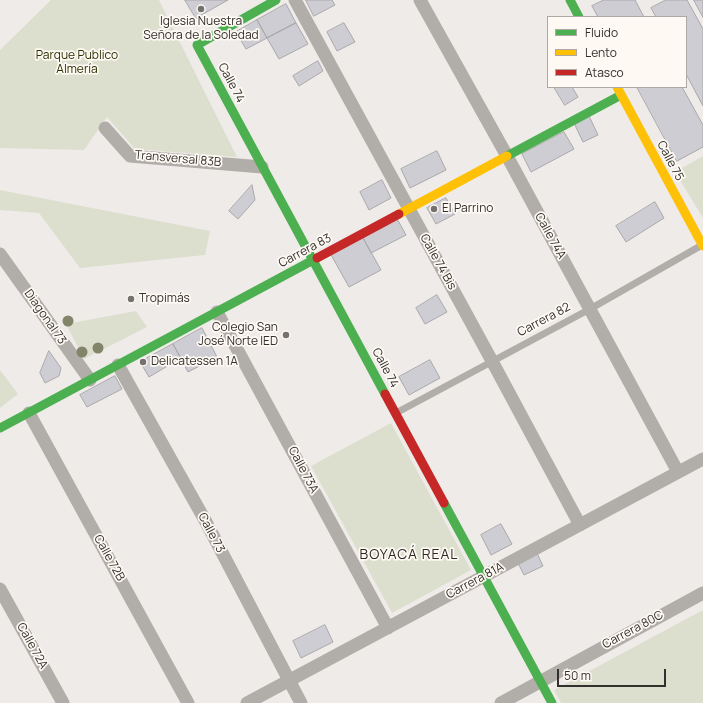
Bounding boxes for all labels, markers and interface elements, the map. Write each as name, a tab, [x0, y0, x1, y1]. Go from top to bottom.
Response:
marker: Iglesia Nuestra Señora de la Soledad	[196, 4, 206, 14]
place label: Iglesia Nuestra Señora de la Soledad	[143, 15, 259, 43]
legend	[547, 16, 687, 88]
text: Fluido	[585, 24, 618, 41]
text: Lento	[585, 44, 617, 61]
park label: Parque Publico Almería	[36, 49, 118, 77]
street label: Calle 74	[215, 61, 247, 105]
text: Atasco	[585, 64, 624, 81]
street label: Calle 75	[653, 139, 687, 183]
street label: Transversal 83B	[134, 148, 222, 170]
place label: El Parrino	[442, 202, 493, 216]
marker: El Parrino	[429, 204, 439, 214]
street label: Calle 74A	[531, 210, 569, 262]
street label: Carrera 83	[276, 231, 334, 271]
street label: Calle 74 Bis	[417, 232, 459, 292]
street label: Diagonal 73	[21, 287, 69, 347]
place label: Tropimás	[139, 292, 190, 306]
marker: Tropimás	[126, 294, 136, 304]
street label: Carrera 82	[515, 300, 573, 340]
place label: Colegio San José Norte IED	[198, 321, 278, 349]
marker: Colegio San José Norte IED	[281, 330, 291, 340]
street label: Calle 74	[369, 346, 401, 390]
place label: Delicatessen 1A	[151, 355, 238, 369]
marker: Delicatessen 1A	[138, 357, 148, 367]
street label: Calle 73A	[285, 444, 321, 496]
street label: Calle 73	[195, 511, 227, 555]
street label: Calle 72B	[90, 532, 128, 584]
district label: BOYACÁ REAL	[360, 547, 458, 563]
street label: Carrera 81A	[444, 560, 506, 602]
street label: Carrera 80C	[600, 608, 666, 652]
street label: Calle 72A	[13, 620, 51, 672]
scale bar	[559, 661, 668, 687]
text: 50 m	[564, 667, 591, 684]

